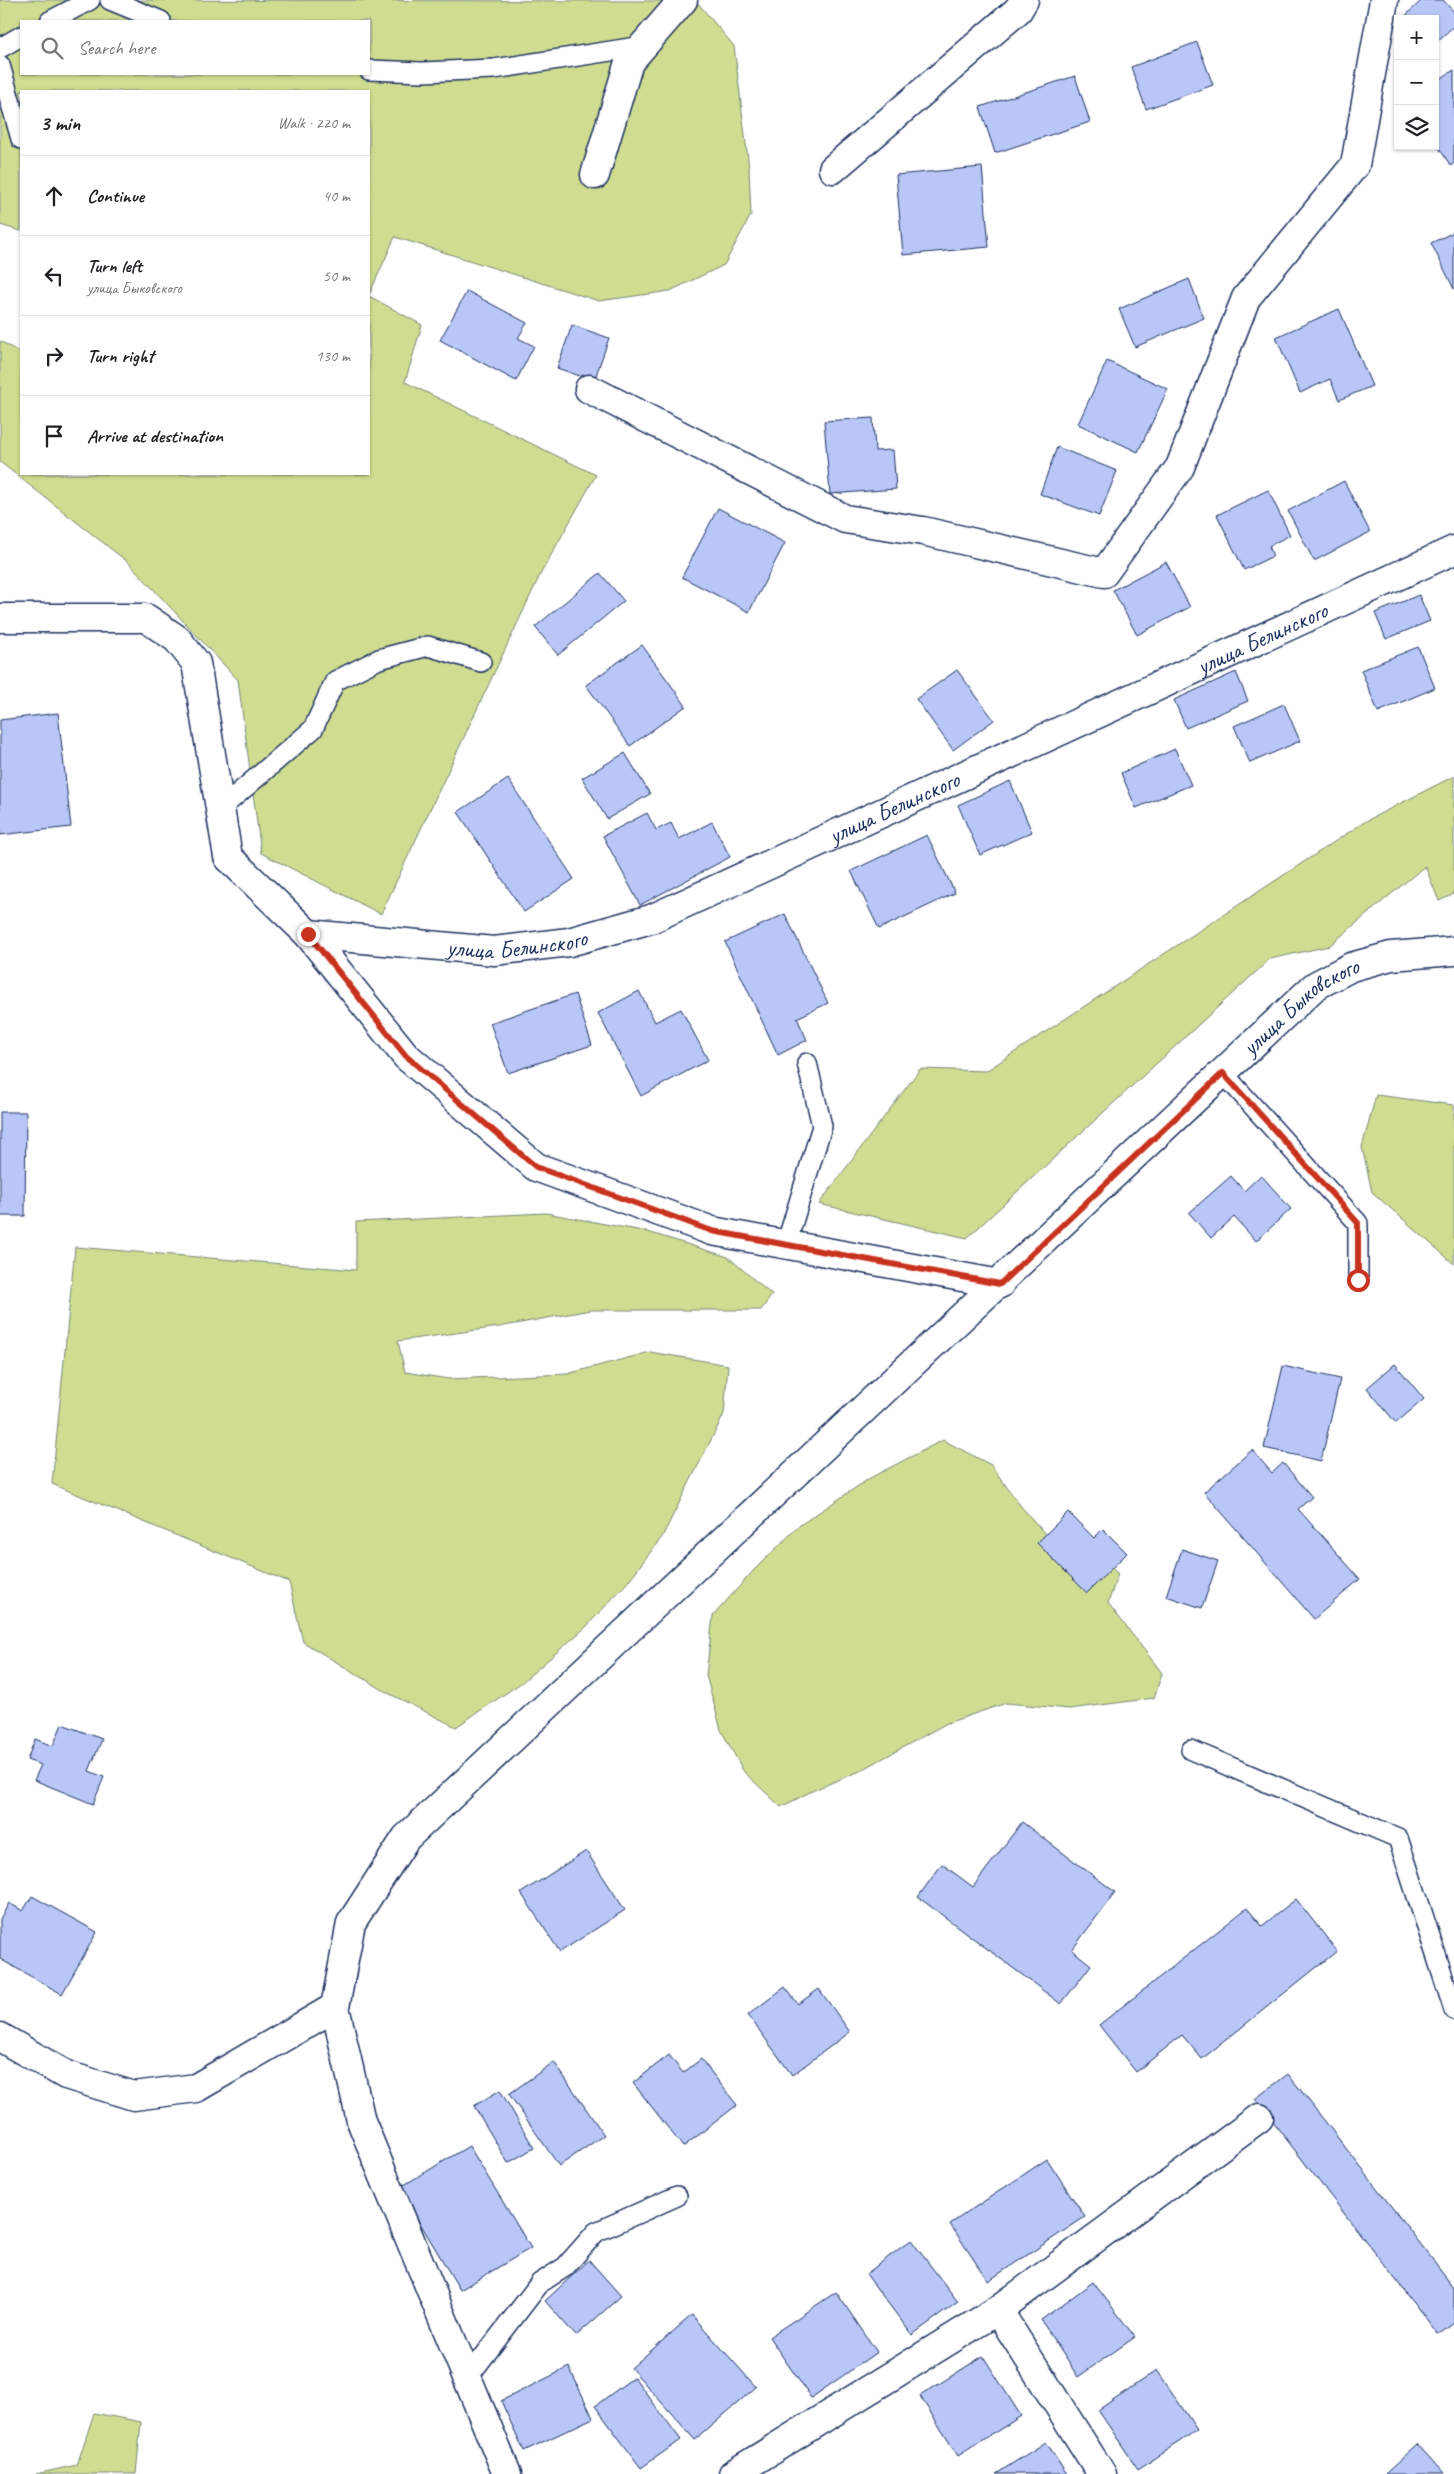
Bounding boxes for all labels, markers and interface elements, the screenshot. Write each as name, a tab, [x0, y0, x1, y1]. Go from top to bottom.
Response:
map controls	[1394, 15, 1439, 150]
button: +	[1394, 15, 1439, 60]
search box	[20, 20, 370, 75]
icon: search	[38, 34, 66, 62]
text: Search here	[78, 36, 155, 60]
button: −	[1394, 60, 1439, 105]
button: layers	[1394, 105, 1439, 150]
text: 3 min	[40, 110, 80, 136]
text: Walk · 220 m	[278, 113, 350, 133]
icon: ahead	[40, 182, 68, 210]
text: Continue	[87, 184, 144, 208]
text: 40 m	[323, 186, 350, 206]
text: Turn left	[87, 254, 142, 278]
icon: left	[40, 262, 68, 290]
text: 50 m	[323, 266, 350, 286]
text: улица Быковского	[87, 278, 182, 298]
icon: right	[40, 342, 68, 370]
text: Turn right	[87, 344, 154, 368]
text: 130 m	[316, 346, 350, 366]
icon: arrive	[40, 422, 68, 450]
text: Arrive at destination	[87, 424, 223, 448]
street label: улица Белинского	[1190, 595, 1334, 682]
street label: улица Белинского	[822, 764, 966, 851]
street label: улица Белинского	[444, 922, 592, 966]
route end	[297, 923, 320, 946]
street label: улица Быковского	[1234, 950, 1363, 1063]
route start	[1347, 1269, 1370, 1292]

